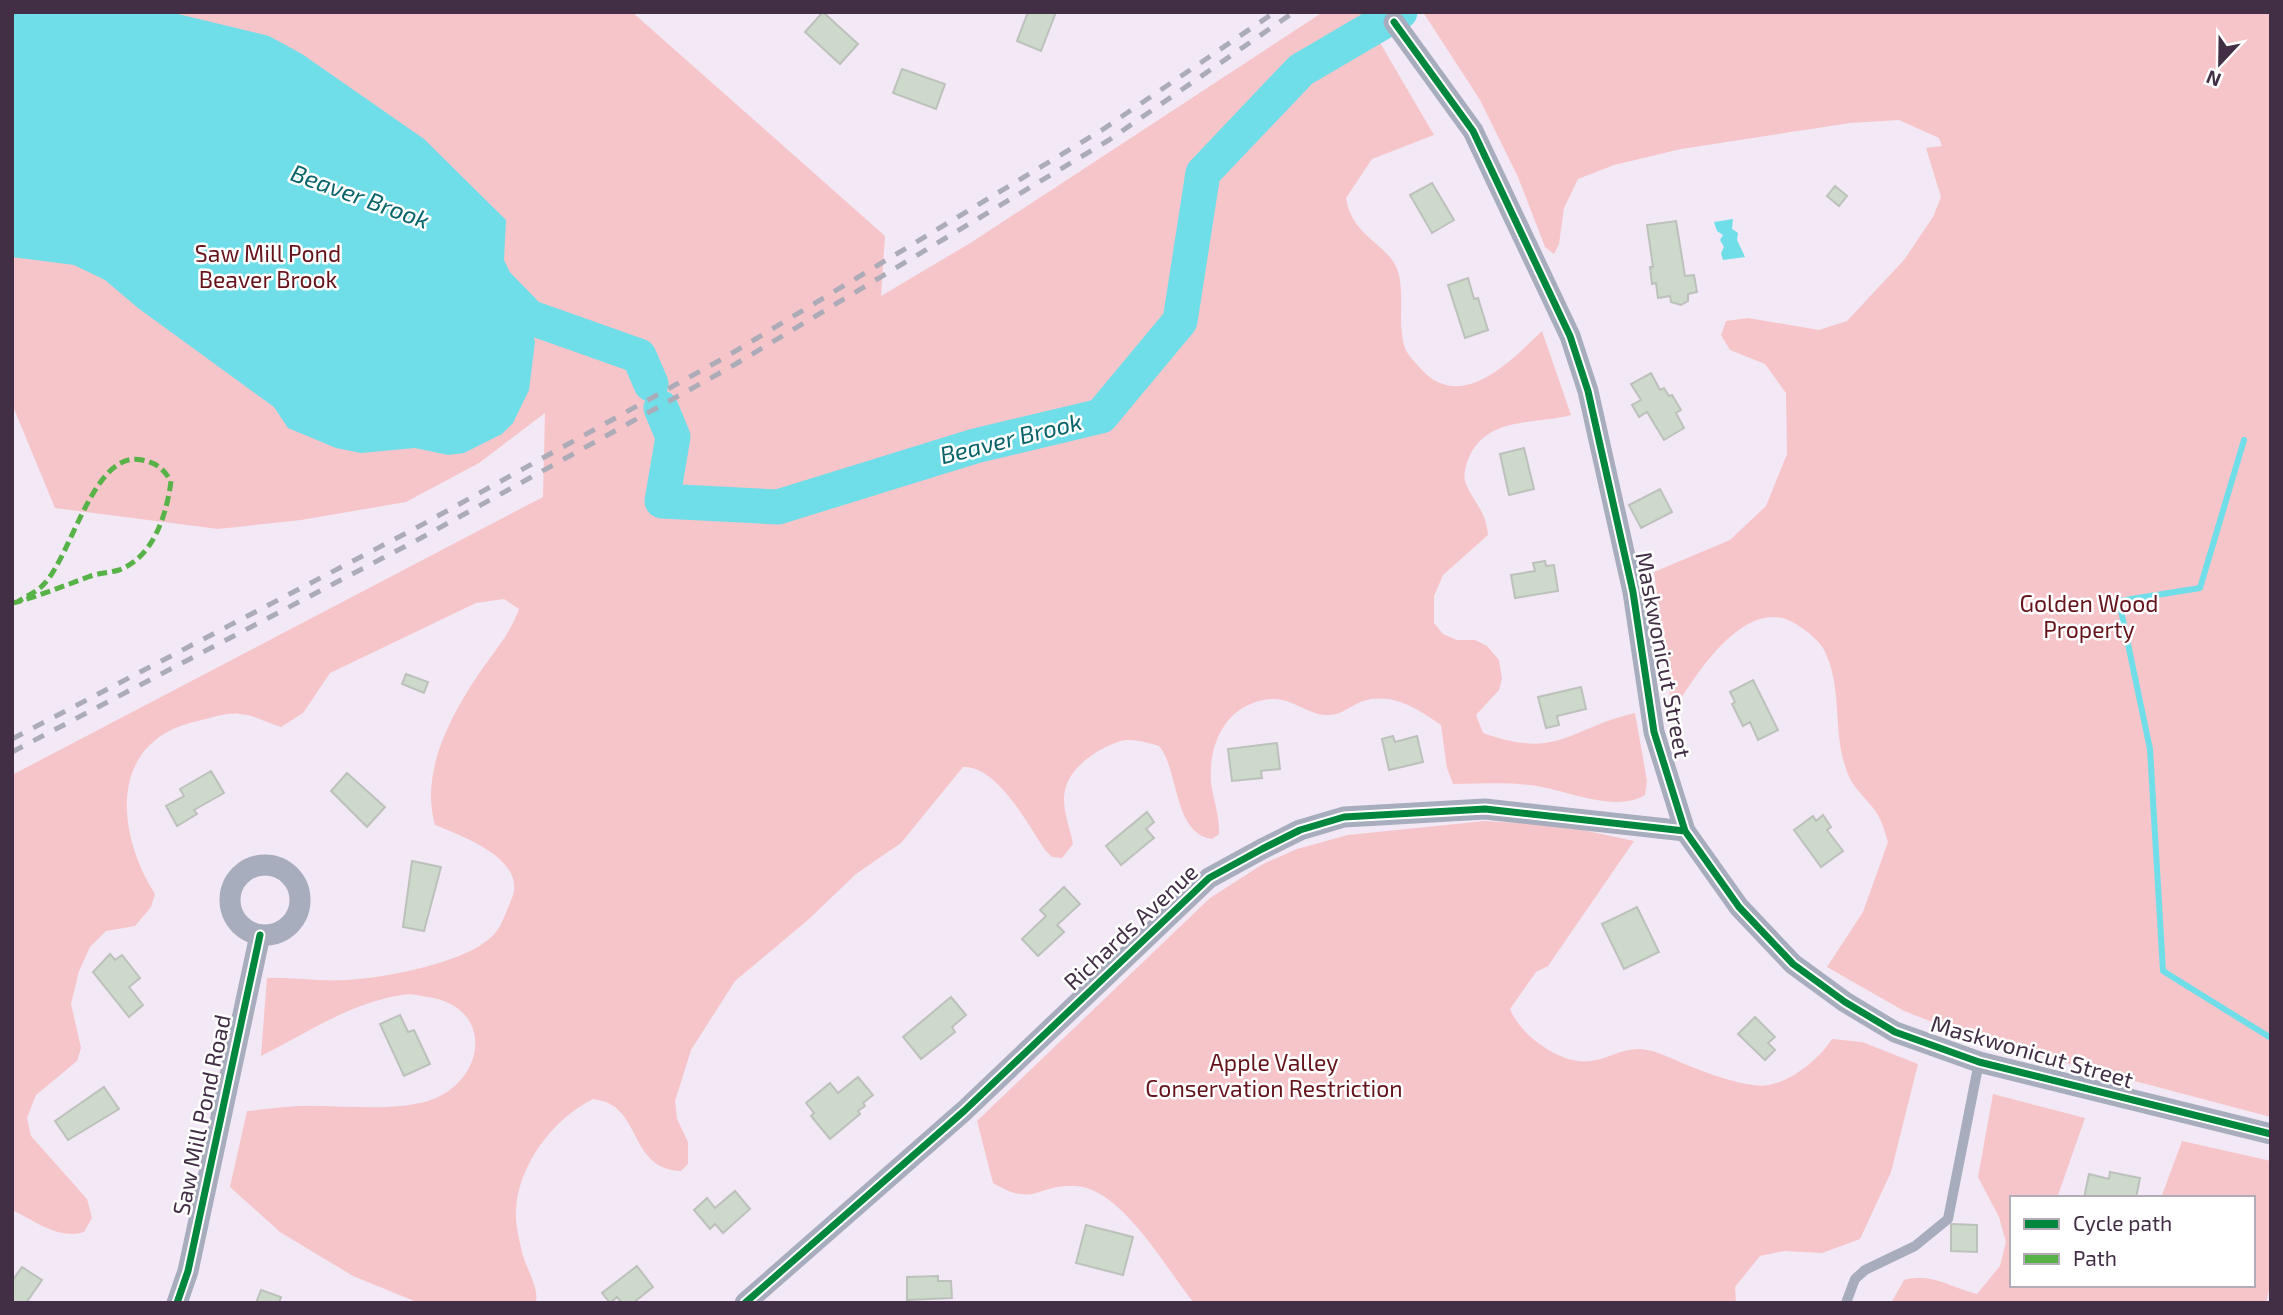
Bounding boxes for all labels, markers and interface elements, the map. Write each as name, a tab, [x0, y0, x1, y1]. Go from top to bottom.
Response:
north arrow	[2185, 28, 2255, 98]
text: N	[2203, 66, 2224, 92]
water label: Beaver Brook	[287, 157, 434, 234]
park label: Saw Mill Pond Beaver Brook	[195, 239, 341, 293]
water label: Beaver Brook	[937, 406, 1085, 469]
street label: Maskwonicut Street	[1630, 549, 1698, 760]
park label: Golden Wood Property	[2020, 589, 2158, 643]
street label: Richards Avenue	[1058, 857, 1203, 995]
street label: Maskwonicut Street	[1928, 1009, 2137, 1093]
street label: Saw Mill Pond Road	[166, 1012, 236, 1218]
park label: Apple Valley Conservation Restriction	[1145, 1048, 1403, 1102]
legend	[2010, 1196, 2255, 1287]
text: Cycle path	[2073, 1210, 2172, 1235]
text: Path	[2073, 1245, 2117, 1270]

